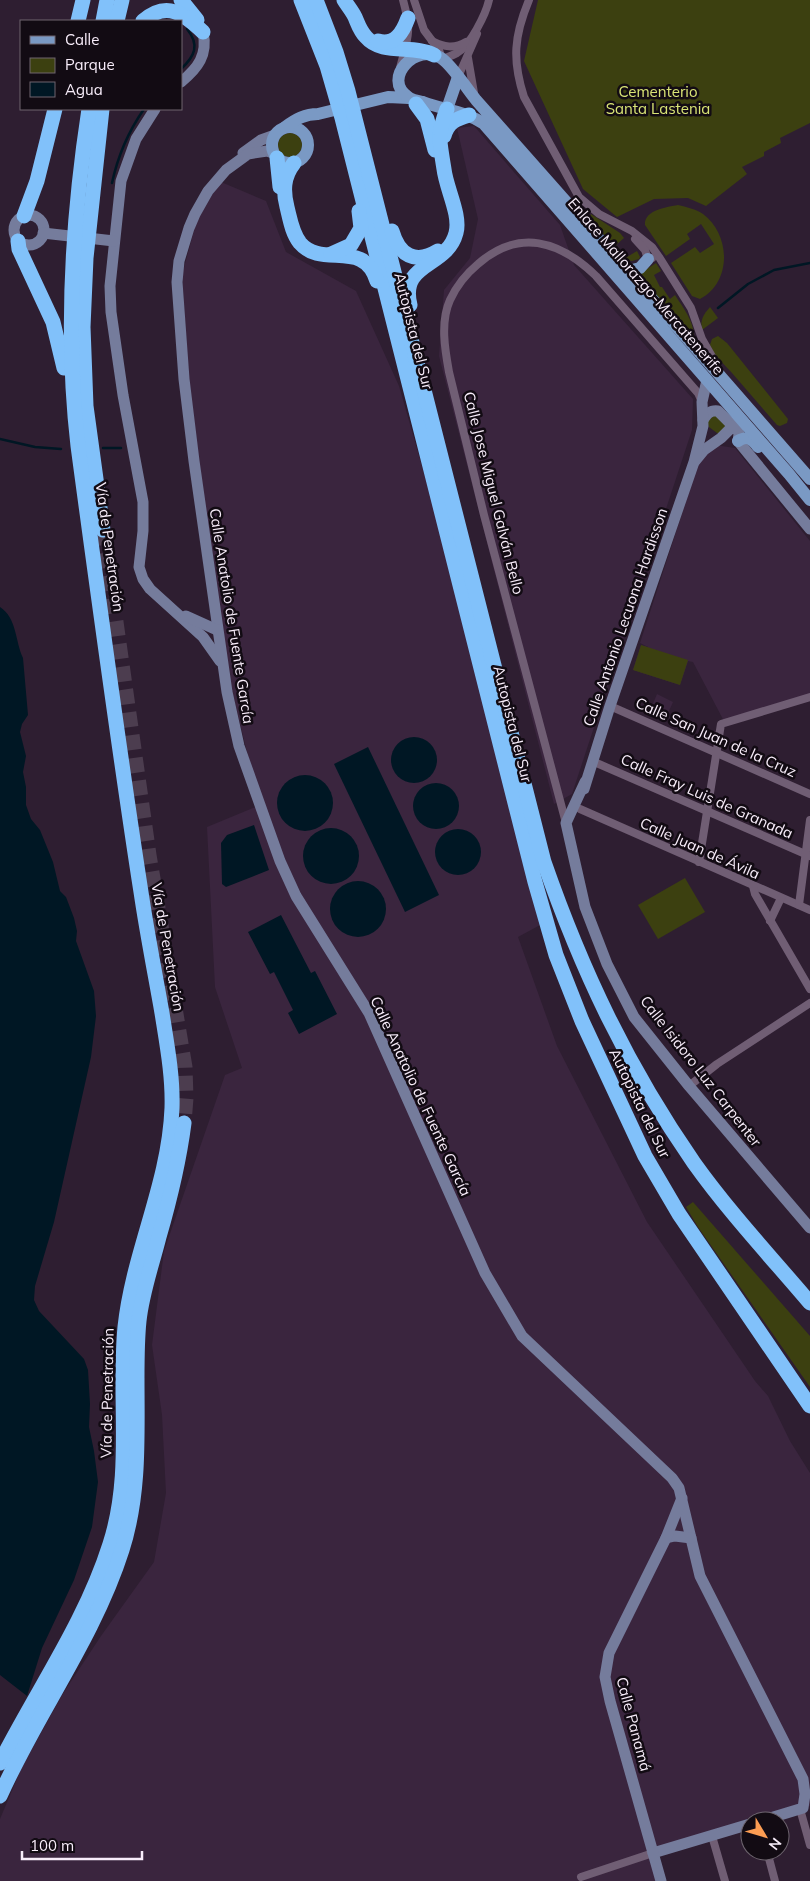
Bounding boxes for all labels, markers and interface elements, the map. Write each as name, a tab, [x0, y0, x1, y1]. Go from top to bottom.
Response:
legend	[20, 20, 182, 110]
text: Calle	[65, 30, 99, 49]
text: Parque	[65, 55, 115, 74]
text: Agua	[65, 80, 103, 99]
park label: Cementerio Santa Lastenia	[606, 82, 710, 118]
street label: Enlace Mallorazgo-Mercatenerife	[564, 194, 728, 378]
street label: Autopista del Sur	[390, 271, 438, 392]
street label: Calle Jose Miguel Galván Bello	[460, 390, 528, 596]
street label: Vía de Penetración	[92, 481, 128, 613]
street label: Calle Antonio Lecuona Hardisson	[579, 505, 671, 729]
street label: Calle Anatolio de Fuente García	[206, 507, 258, 725]
street label: Autopista del Sur	[489, 664, 537, 785]
street label: Calle San Juan de la Cruz	[633, 693, 800, 781]
street label: Calle Fray Luis de Granada	[618, 749, 796, 843]
street label: Calle Juan de Ávila	[637, 813, 763, 883]
street label: Vía de Penetración	[147, 881, 189, 1013]
street label: Calle Isidoro Luz Carpenter	[636, 992, 766, 1151]
street label: Calle Anatolio de Fuente García	[366, 993, 476, 1199]
street label: Autopista del Sur	[605, 1045, 675, 1161]
street label: Vía de Penetración	[96, 1328, 118, 1458]
street label: Calle Panamá	[612, 1675, 656, 1773]
north arrow	[740, 1811, 790, 1861]
scale bar	[22, 1828, 142, 1860]
text: N	[765, 1834, 786, 1854]
text: 100 m	[30, 1836, 74, 1855]

